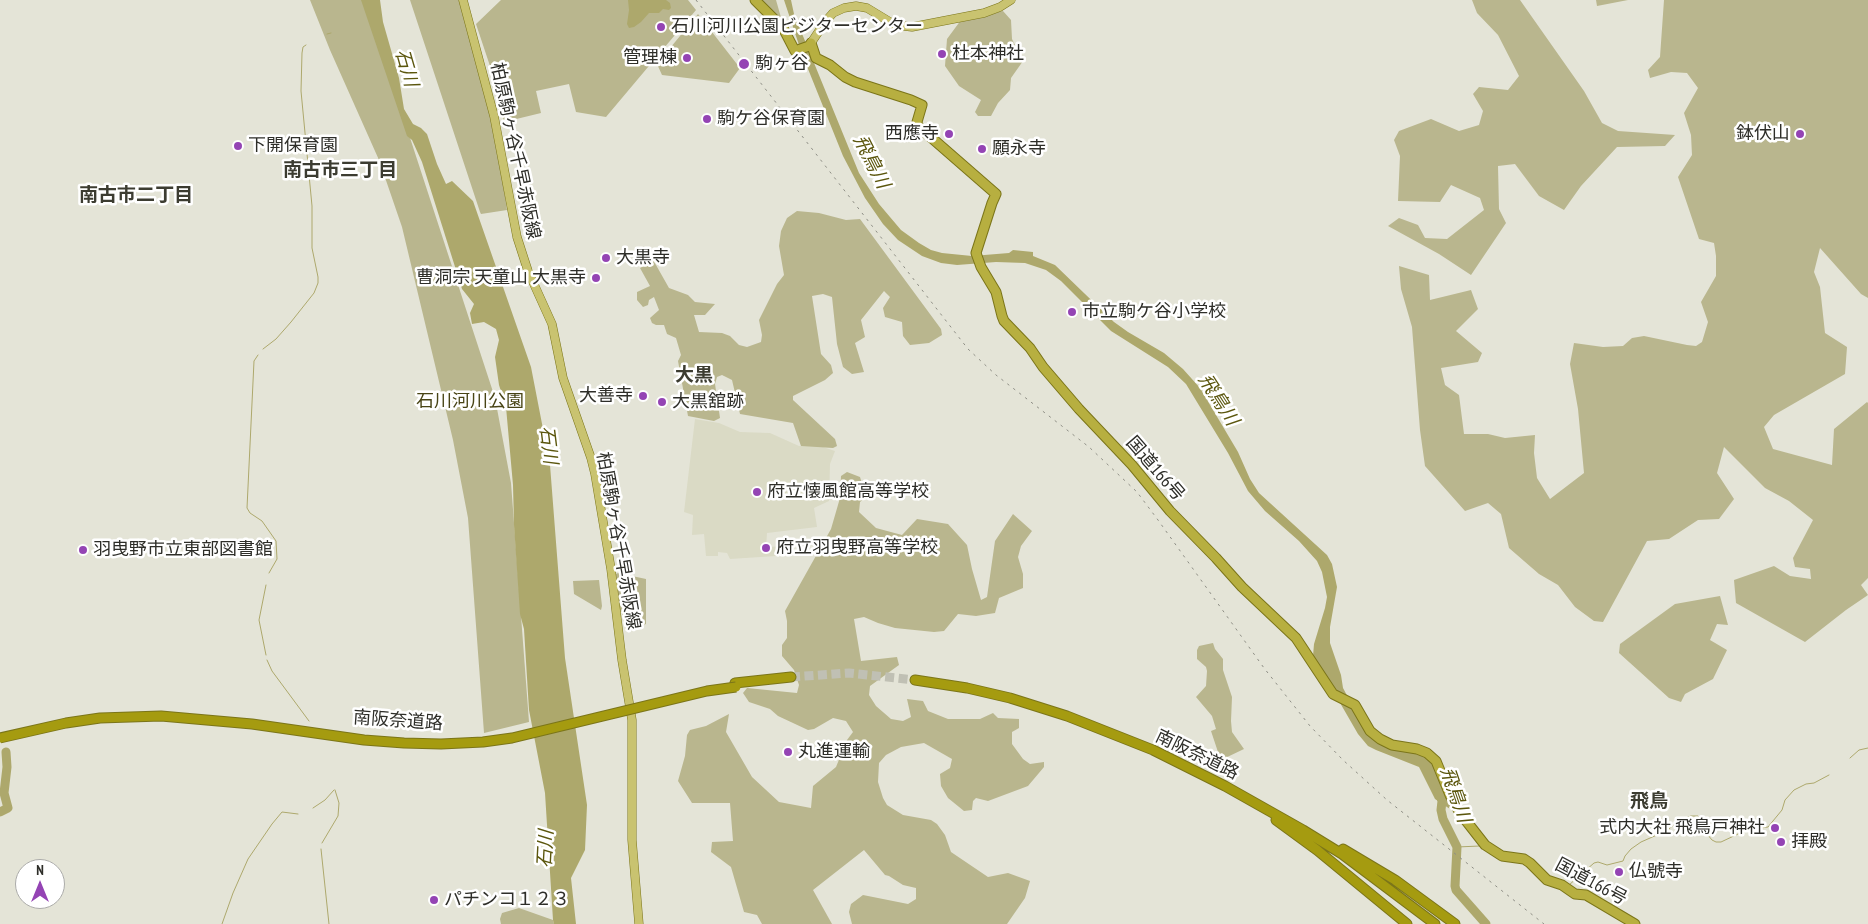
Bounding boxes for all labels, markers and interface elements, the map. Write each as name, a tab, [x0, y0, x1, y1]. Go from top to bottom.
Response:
place label: 石川河川公園ビジターセンター	[671, 16, 923, 38]
marker: 石川河川公園ビジターセンター	[655, 21, 667, 33]
place label: 杜本神社	[952, 43, 1024, 65]
water label: 石川	[390, 47, 422, 89]
place label: 管理棟	[623, 47, 677, 69]
marker: 杜本神社	[936, 48, 948, 60]
marker: 管理棟	[681, 52, 693, 64]
place label: 駒ヶ谷	[755, 53, 809, 75]
marker: 駒ヶ谷	[737, 57, 751, 71]
street label: 柏原駒ヶ谷千早赤阪線	[486, 61, 544, 241]
place label: 駒ケ谷保育園	[717, 108, 825, 130]
marker: 駒ケ谷保育園	[701, 113, 713, 125]
place label: 西應寺	[885, 123, 939, 145]
place label: 鉢伏山	[1736, 123, 1790, 145]
marker: 西應寺	[943, 128, 955, 140]
marker: 鉢伏山	[1794, 128, 1806, 140]
water label: 飛鳥川	[848, 131, 894, 193]
place label: 下開保育園	[248, 135, 338, 157]
place label: 願永寺	[992, 138, 1046, 160]
marker: 下開保育園	[232, 140, 244, 152]
marker: 願永寺	[976, 143, 988, 155]
district label: 南古市三丁目	[283, 160, 397, 182]
district label: 南古市二丁目	[79, 185, 193, 207]
place label: 大黒寺	[616, 247, 670, 269]
marker: 大黒寺	[600, 252, 612, 264]
place label: 曹洞宗 天童山 大黒寺	[416, 267, 586, 289]
marker: 曹洞宗 天童山 大黒寺	[590, 272, 602, 284]
place label: 市立駒ケ谷小学校	[1082, 301, 1226, 323]
marker: 市立駒ケ谷小学校	[1066, 306, 1078, 318]
district label: 大黒	[675, 365, 713, 387]
water label: 飛鳥川	[1193, 370, 1243, 430]
place label: 大善寺	[579, 385, 633, 407]
marker: 大善寺	[637, 390, 649, 402]
park label: 石川河川公園	[416, 391, 524, 413]
place label: 大黒舘跡	[672, 391, 744, 413]
marker: 大黒舘跡	[656, 396, 668, 408]
water label: 石川	[534, 425, 562, 465]
street label: 国道166号	[1121, 432, 1189, 506]
street label: 柏原駒ヶ谷千早赤阪線	[592, 450, 644, 632]
place label: 府立懐風館高等学校	[767, 481, 929, 503]
marker: 府立懐風館高等学校	[751, 486, 763, 498]
place label: 府立羽曳野高等学校	[776, 537, 938, 559]
place label: 羽曳野市立東部図書館	[93, 539, 273, 561]
marker: 府立羽曳野高等学校	[760, 542, 772, 554]
marker: 羽曳野市立東部図書館	[77, 544, 89, 556]
street label: 南阪奈道路	[352, 707, 444, 735]
street label: 南阪奈道路	[1152, 726, 1242, 784]
place label: 丸進運輸	[798, 741, 870, 763]
marker: 丸進運輸	[782, 746, 794, 758]
water label: 飛鳥川	[1435, 764, 1475, 826]
district label: 飛鳥	[1630, 791, 1668, 813]
place label: 式内大社 飛鳥戸神社	[1599, 817, 1765, 839]
marker: 式内大社 飛鳥戸神社	[1769, 822, 1781, 834]
water label: 石川	[534, 829, 558, 869]
place label: 拝殿	[1791, 831, 1827, 853]
marker: 拝殿	[1775, 836, 1787, 848]
street label: 国道166号	[1551, 854, 1631, 910]
north arrow	[15, 859, 65, 909]
text: N	[36, 861, 44, 879]
place label: 仏號寺	[1629, 861, 1683, 883]
marker: 仏號寺	[1613, 866, 1625, 878]
place label: パチンコ１２３	[444, 889, 570, 911]
marker: パチンコ１２３	[428, 894, 440, 906]

